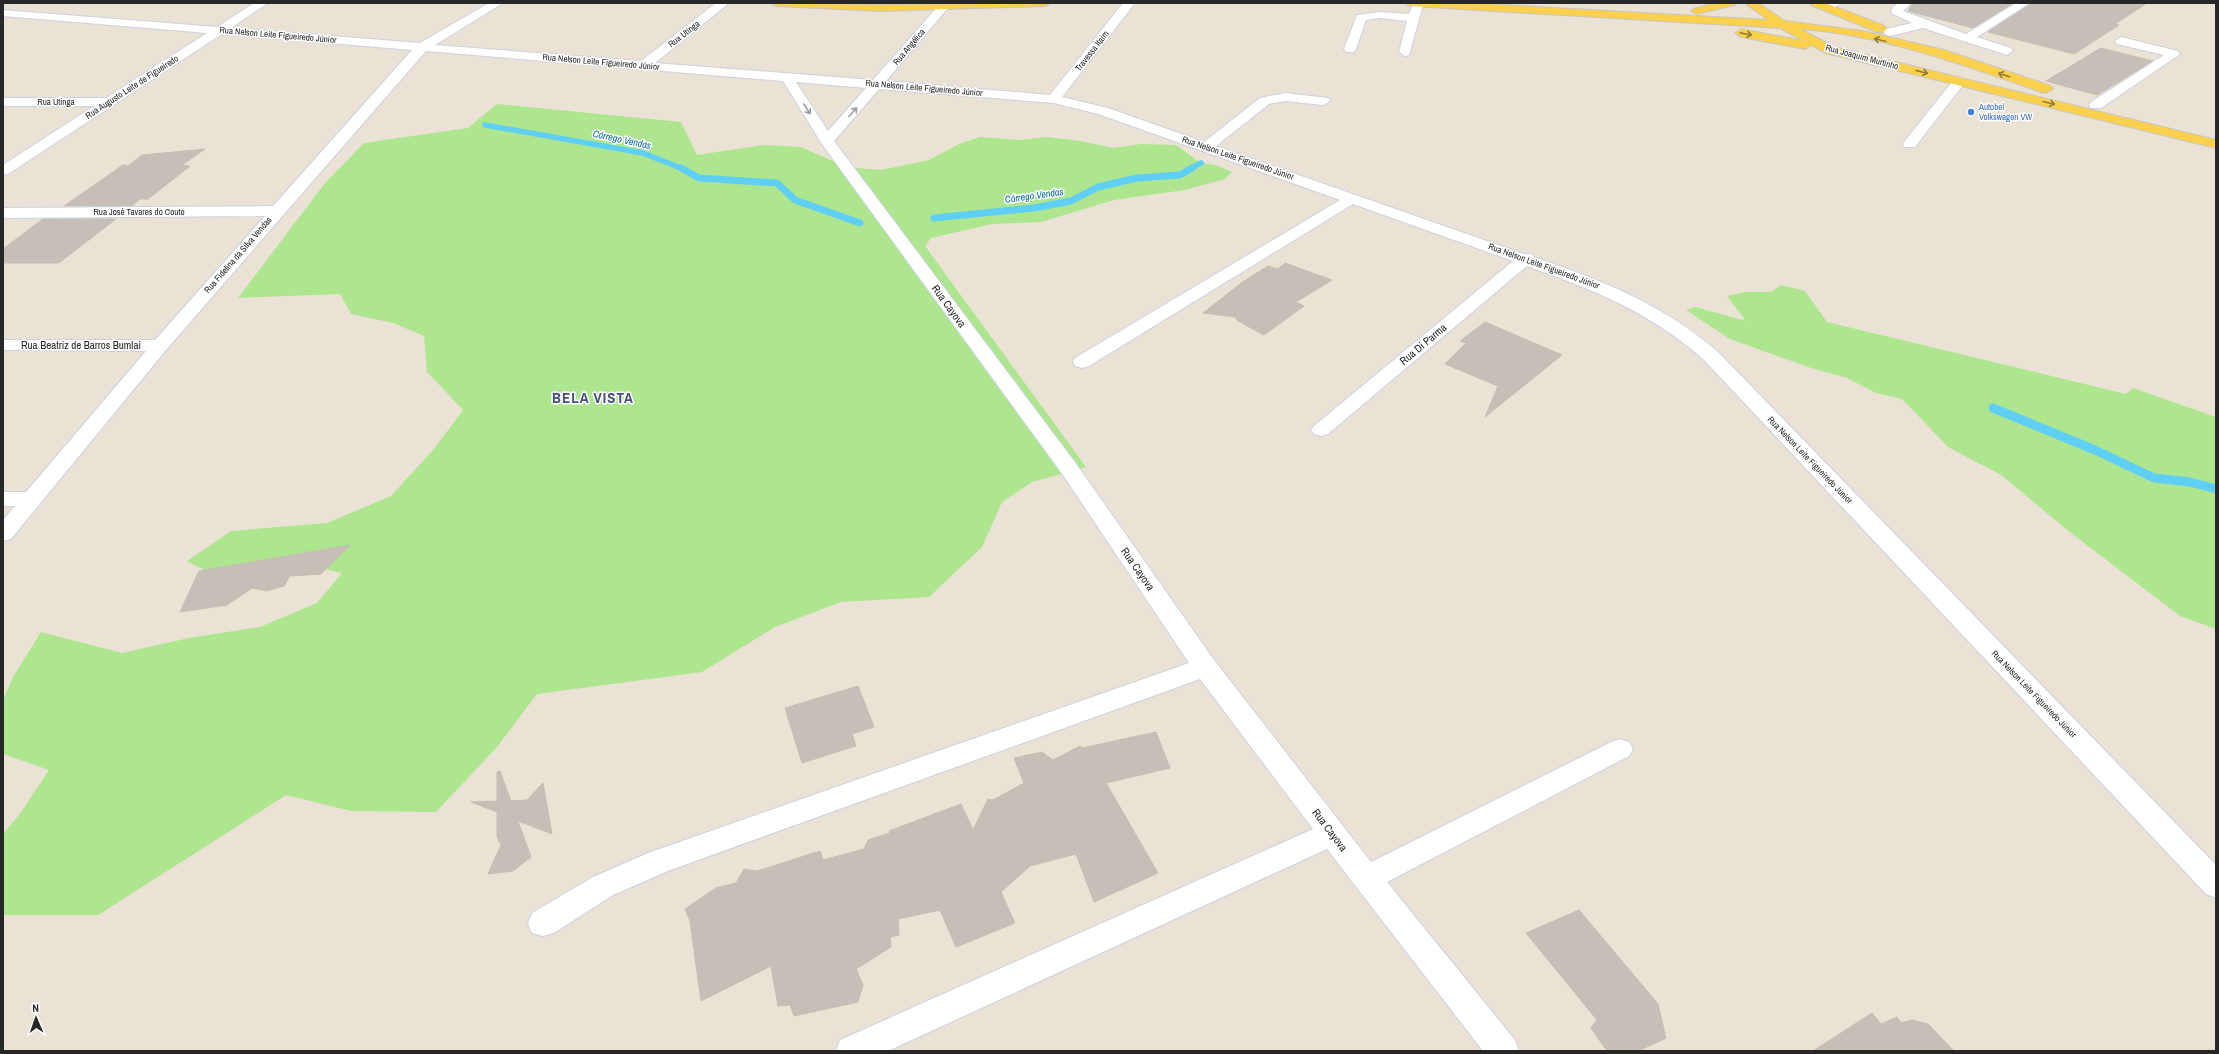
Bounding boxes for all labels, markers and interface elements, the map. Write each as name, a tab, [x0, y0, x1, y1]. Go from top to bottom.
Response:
street label: Rua Utinga	[666, 18, 702, 50]
street label: Rua Nelson Leite Figueiredo Júnior	[219, 24, 338, 46]
street label: Rua Angélica	[890, 26, 928, 68]
street label: Travessa Itaim	[1072, 28, 1112, 74]
one-way arrow	[1739, 30, 1752, 38]
one-way arrow	[1874, 35, 1887, 43]
street label: Rua Joaquim Murtinho	[1824, 41, 1900, 73]
street label: Rua Nelson Leite Figueiredo Júnior	[542, 51, 661, 73]
street label: Rua Augusto Leite de Figueiredo	[83, 52, 181, 122]
one-way arrow	[1916, 69, 1929, 77]
one-way arrow	[1998, 71, 2011, 78]
street label: Rua Nelson Leite Figueiredo Júnior	[865, 77, 984, 99]
street label: Rua Utinga	[37, 96, 75, 108]
one-way arrow	[2042, 99, 2055, 107]
place label: Autobel Volkswagen VW	[1978, 101, 2032, 123]
one-way arrow	[803, 103, 811, 114]
one-way arrow	[849, 106, 858, 117]
marker: Autobel Volkswagen VW	[1966, 107, 1976, 117]
water label: Córrego Vendas	[592, 127, 652, 152]
street label: Rua Nelson Leite Figueiredo Júnior	[1181, 133, 1296, 183]
water label: Córrego Vendas	[1004, 185, 1064, 206]
street label: Rua José Tavares do Couto	[93, 206, 185, 218]
street label: Rua Fidelina da Silva Vendas	[201, 214, 275, 296]
street label: Rua Nelson Leite Figueiredo Júnior	[1487, 240, 1602, 292]
street label: Rua Cayova	[929, 282, 969, 330]
street label: Rua Di Parma	[1397, 320, 1449, 368]
street label: Rua Beatriz de Barros Bumlai	[21, 338, 141, 352]
district label: BELA VISTA	[552, 387, 634, 408]
street label: Rua Nelson Leite Figueiredo Júnior	[1765, 414, 1855, 507]
street label: Rua Cayova	[1118, 545, 1158, 593]
street label: Rua Nelson Leite Figueiredo Júnior	[1989, 648, 2079, 741]
street label: Rua Cayova	[1309, 806, 1351, 854]
north arrow	[16, 998, 56, 1038]
text: N	[32, 1001, 39, 1015]

